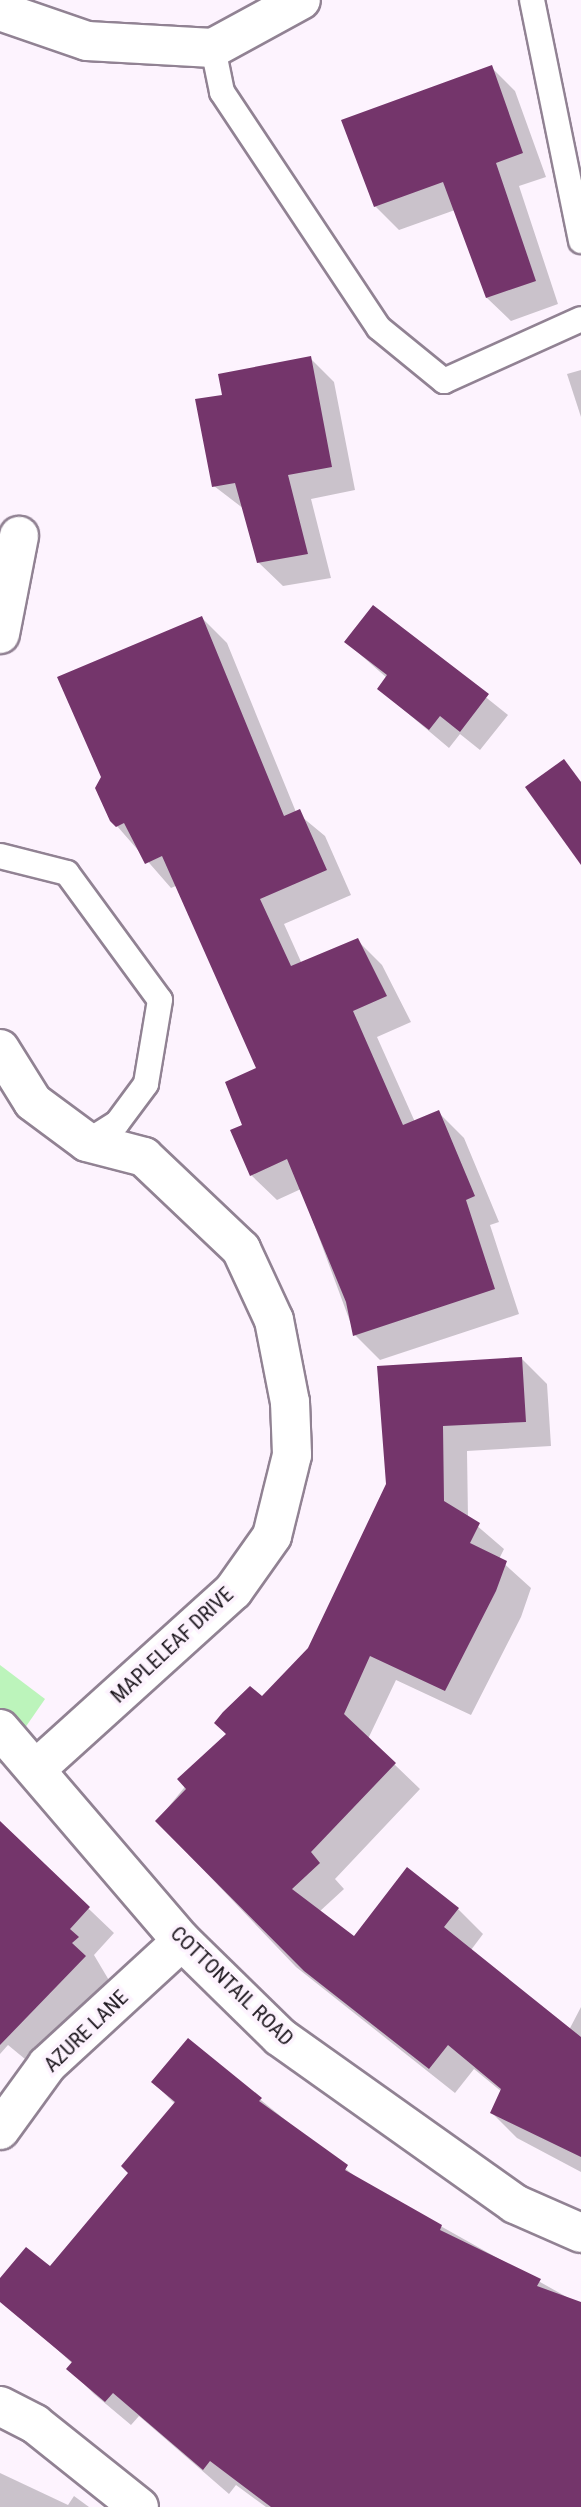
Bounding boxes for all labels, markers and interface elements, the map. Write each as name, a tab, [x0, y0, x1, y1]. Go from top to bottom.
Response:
street label: MAPLELEAF DRIVE	[106, 1582, 238, 1708]
street label: COTTONTAIL ROAD	[165, 1921, 299, 2051]
street label: AZURE LANE	[39, 1985, 133, 2077]

